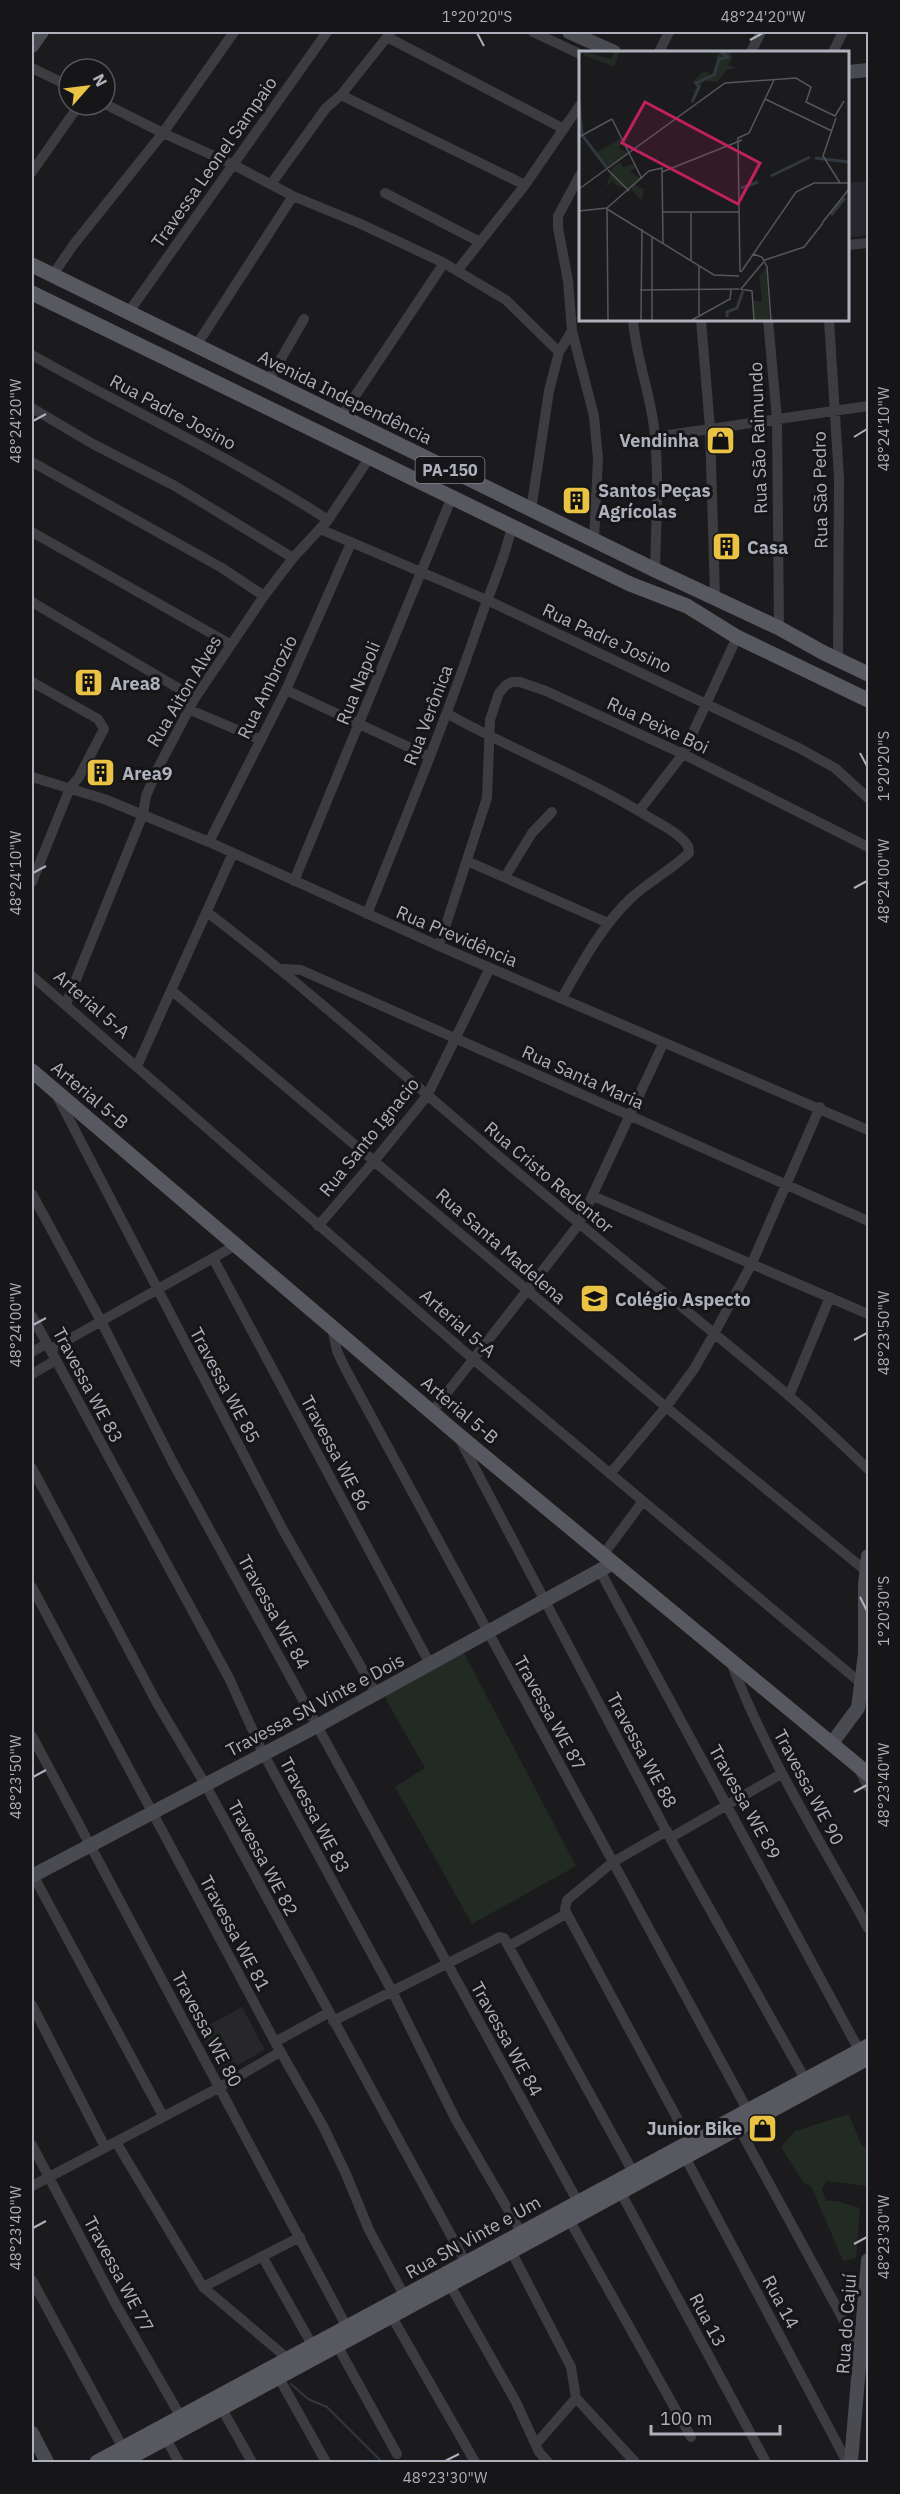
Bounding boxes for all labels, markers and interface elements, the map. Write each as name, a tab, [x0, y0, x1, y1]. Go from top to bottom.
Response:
text: 1°20'20"S	[442, 7, 512, 26]
text: 48°24'20"W	[721, 7, 806, 26]
inset map	[579, 51, 849, 321]
north arrow	[57, 57, 117, 117]
text: N	[89, 70, 112, 90]
street label: Travessa Leonel Sampaio	[146, 72, 282, 252]
street label: Avenida Independência	[254, 345, 436, 449]
street label: Rua São Raimundo	[744, 362, 772, 514]
street label: Rua Padre Josino	[106, 369, 240, 455]
text: 48°24'20"W	[6, 378, 25, 463]
text: 48°24'10"W	[874, 386, 893, 471]
shop icon: Vendinha	[704, 424, 736, 456]
place label: Vendinha	[619, 429, 699, 452]
street label: Rua São Pedro	[807, 431, 833, 549]
road number: PA-150	[416, 457, 484, 483]
place label: Santos Peças Agrícolas	[598, 479, 711, 523]
building icon: Santos Peças Agrícolas	[561, 484, 593, 516]
building icon: Casa	[710, 531, 742, 563]
place label: Casa	[747, 536, 788, 559]
street label: Rua Padre Josino	[539, 598, 675, 678]
street label: Rua Aiton Alves	[142, 631, 226, 751]
street label: Rua Ambrozio	[232, 631, 302, 743]
street label: Rua Napoli	[331, 638, 385, 728]
street label: Rua Verônica	[398, 661, 458, 769]
building icon: Area8	[73, 667, 105, 699]
place label: Area8	[110, 672, 161, 695]
street label: Rua Peixe Boi	[603, 691, 713, 759]
text: 1°20'20"S	[874, 731, 893, 801]
building icon: Area9	[85, 757, 117, 789]
place label: Area9	[122, 762, 173, 785]
text: 48°24'10"W	[6, 830, 25, 915]
text: 48°24'00"W	[874, 838, 893, 923]
street label: Rua Previdência	[393, 900, 522, 972]
street label: Arterial 5-A	[49, 965, 135, 1044]
street label: Rua Santa Maria	[518, 1040, 648, 1114]
street label: Arterial 5-B	[47, 1056, 133, 1134]
street label: Rua Santo Ignacio	[314, 1073, 424, 1201]
street label: Rua Cristo Redentor	[480, 1116, 619, 1238]
street label: Rua Santa Madelena	[431, 1183, 571, 1309]
text: 48°24'00"W	[6, 1282, 25, 1367]
school or university icon: Colégio Aspecto	[578, 1283, 610, 1315]
street label: Arterial 5-A	[415, 1284, 501, 1363]
place label: Colégio Aspecto	[615, 1288, 751, 1311]
text: 48°23'50"W	[874, 1290, 893, 1375]
street label: Travessa WE 83	[48, 1323, 128, 1447]
street label: Travessa WE 85	[185, 1323, 265, 1447]
street label: Arterial 5-B	[417, 1371, 503, 1449]
street label: Travessa WE 86	[296, 1391, 376, 1515]
street label: Travessa WE 84	[233, 1551, 315, 1674]
text: 1°20'30"S	[874, 1576, 893, 1646]
street label: Travessa SN Vinte e Dois	[222, 1648, 408, 1762]
street label: Travessa WE 87	[509, 1652, 591, 1774]
street label: Travessa WE 88	[602, 1688, 682, 1812]
street label: Travessa WE 90	[769, 1725, 849, 1849]
text: 48°23'50"W	[6, 1734, 25, 1819]
street label: Travessa WE 89	[704, 1741, 786, 1863]
text: 48°23'40"W	[874, 1742, 893, 1827]
street label: Travessa WE 83	[275, 1753, 355, 1877]
street label: Travessa WE 82	[223, 1796, 303, 1920]
street label: Travessa WE 81	[195, 1871, 275, 1995]
street label: Travessa WE 80	[167, 1967, 247, 2091]
street label: Travessa WE 84	[466, 1978, 548, 2101]
shop icon: Junior Bike	[747, 2112, 779, 2144]
place label: Junior Bike	[646, 2117, 742, 2140]
text: 48°23'40"W	[6, 2185, 25, 2270]
street label: Rua SN Vinte e Um	[401, 2190, 545, 2284]
text: 48°23'30"W	[874, 2194, 893, 2279]
street label: Travessa WE 77	[79, 2212, 159, 2336]
street label: Rua 14	[757, 2271, 805, 2333]
street label: Rua do Cajuí	[831, 2273, 861, 2375]
street label: Rua 13	[684, 2289, 732, 2351]
scale bar	[651, 2398, 780, 2436]
text: 100 m	[660, 2407, 712, 2430]
text: 48°23'30"W	[403, 2468, 488, 2487]

